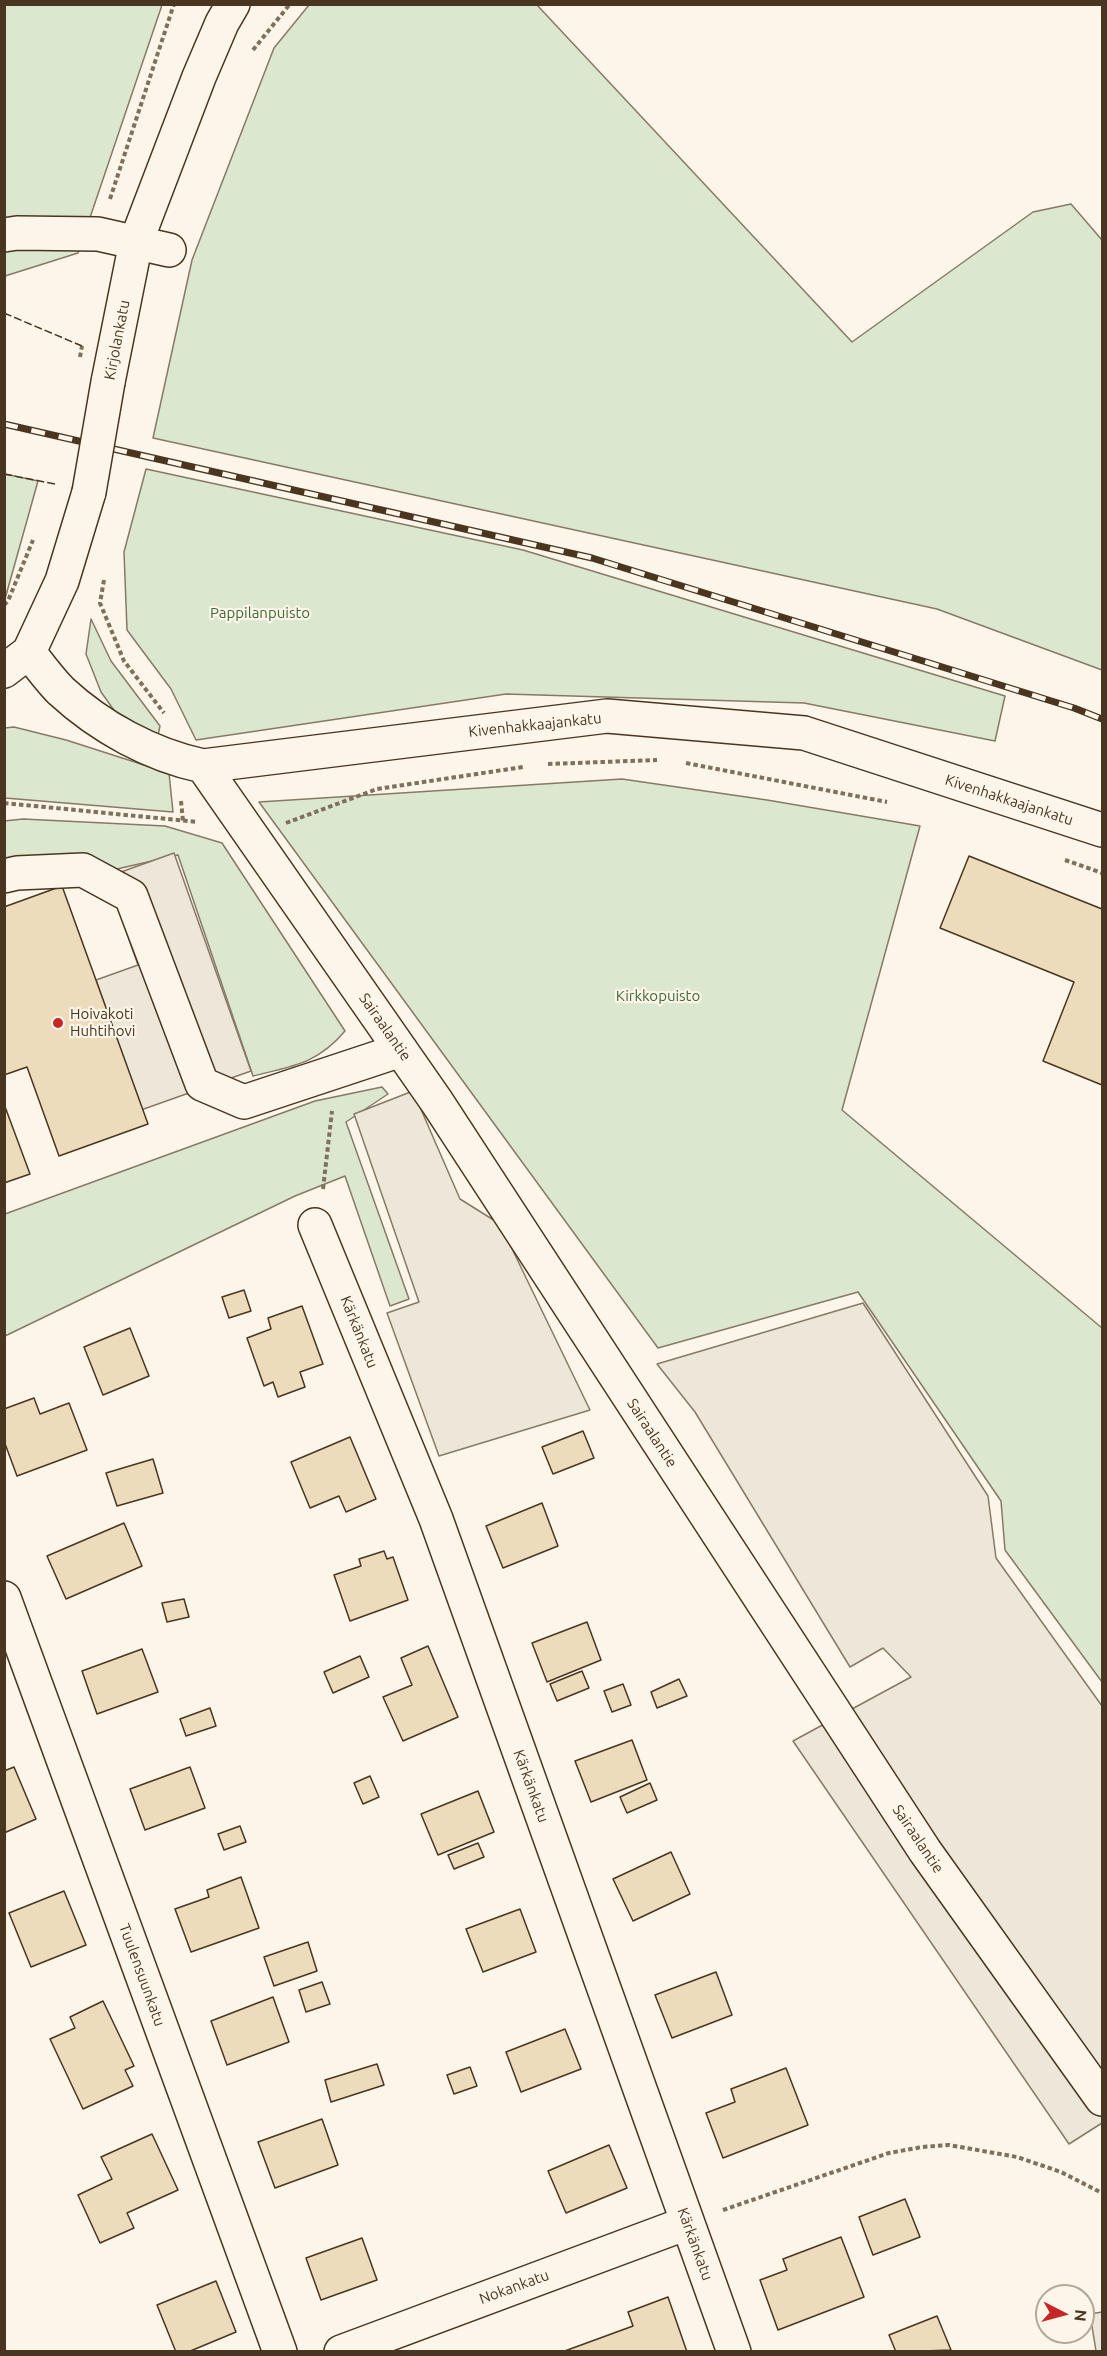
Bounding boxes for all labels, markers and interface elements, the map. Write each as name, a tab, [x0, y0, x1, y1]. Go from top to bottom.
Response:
street label: Kirjolankatu	[100, 298, 134, 382]
park label: Pappilanpuisto	[210, 604, 310, 622]
street label: Kivenhakkaajankatu	[468, 709, 602, 741]
street label: Kivenhakkaajankatu	[943, 771, 1075, 829]
park label: Kirkkopuisto	[616, 987, 700, 1005]
street label: Sairaalantie	[355, 990, 415, 1064]
place label: Hoivakoti Huhtihovi	[70, 1005, 135, 1040]
marker: Hoivakoti Huhtihovi	[51, 1016, 65, 1030]
street label: Kärkänkatu	[336, 1293, 382, 1371]
street label: Sairaalantie	[623, 1395, 681, 1471]
street label: Kärkänkatu	[510, 1747, 552, 1825]
street label: Sairaalantie	[889, 1801, 947, 1877]
street label: Tuulensuunkatu	[115, 1921, 169, 2029]
street label: Kärkänkatu	[674, 2205, 716, 2283]
street label: Nokankatu	[477, 2266, 551, 2308]
north arrow	[1035, 2284, 1095, 2344]
text: N	[1071, 2309, 1090, 2323]

